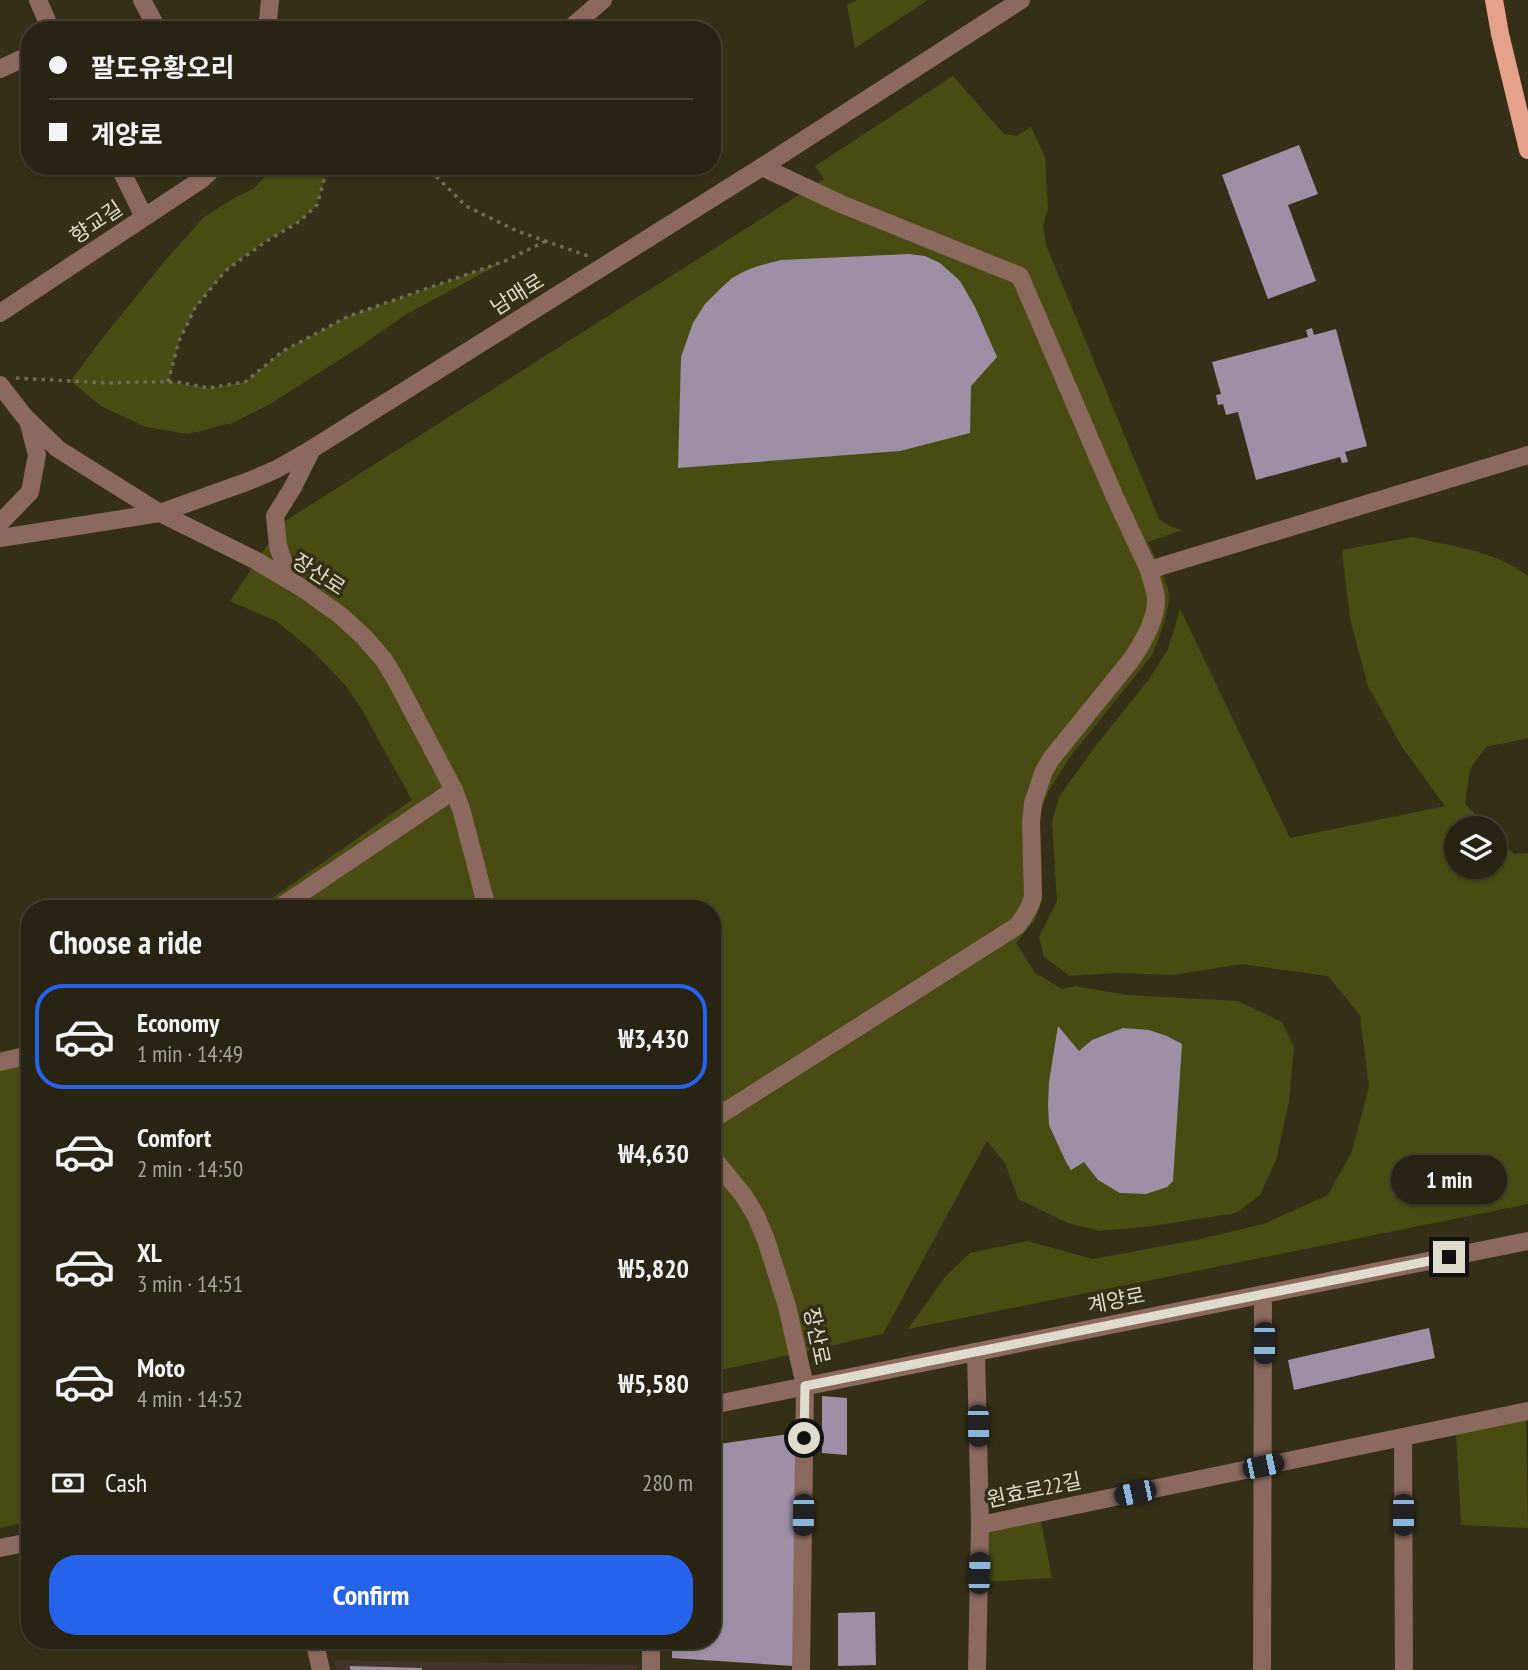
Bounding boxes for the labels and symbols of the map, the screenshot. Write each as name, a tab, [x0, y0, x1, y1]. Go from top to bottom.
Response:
street label: 향교길	[64, 195, 128, 249]
street label: 남매로	[485, 267, 549, 321]
street label: 장산로	[287, 547, 351, 601]
callout: 1 min	[1391, 1156, 1507, 1204]
route end	[1433, 1241, 1465, 1273]
street label: 계양로	[1085, 1281, 1147, 1319]
street label: 장산로	[798, 1305, 836, 1367]
car	[1254, 1322, 1275, 1364]
car	[968, 1405, 989, 1447]
route start	[788, 1422, 820, 1454]
car	[1241, 1451, 1286, 1481]
street label: 원효로22길	[984, 1467, 1084, 1513]
car	[1113, 1478, 1158, 1508]
car	[793, 1494, 814, 1536]
car	[1393, 1494, 1414, 1536]
car	[968, 1552, 991, 1594]

